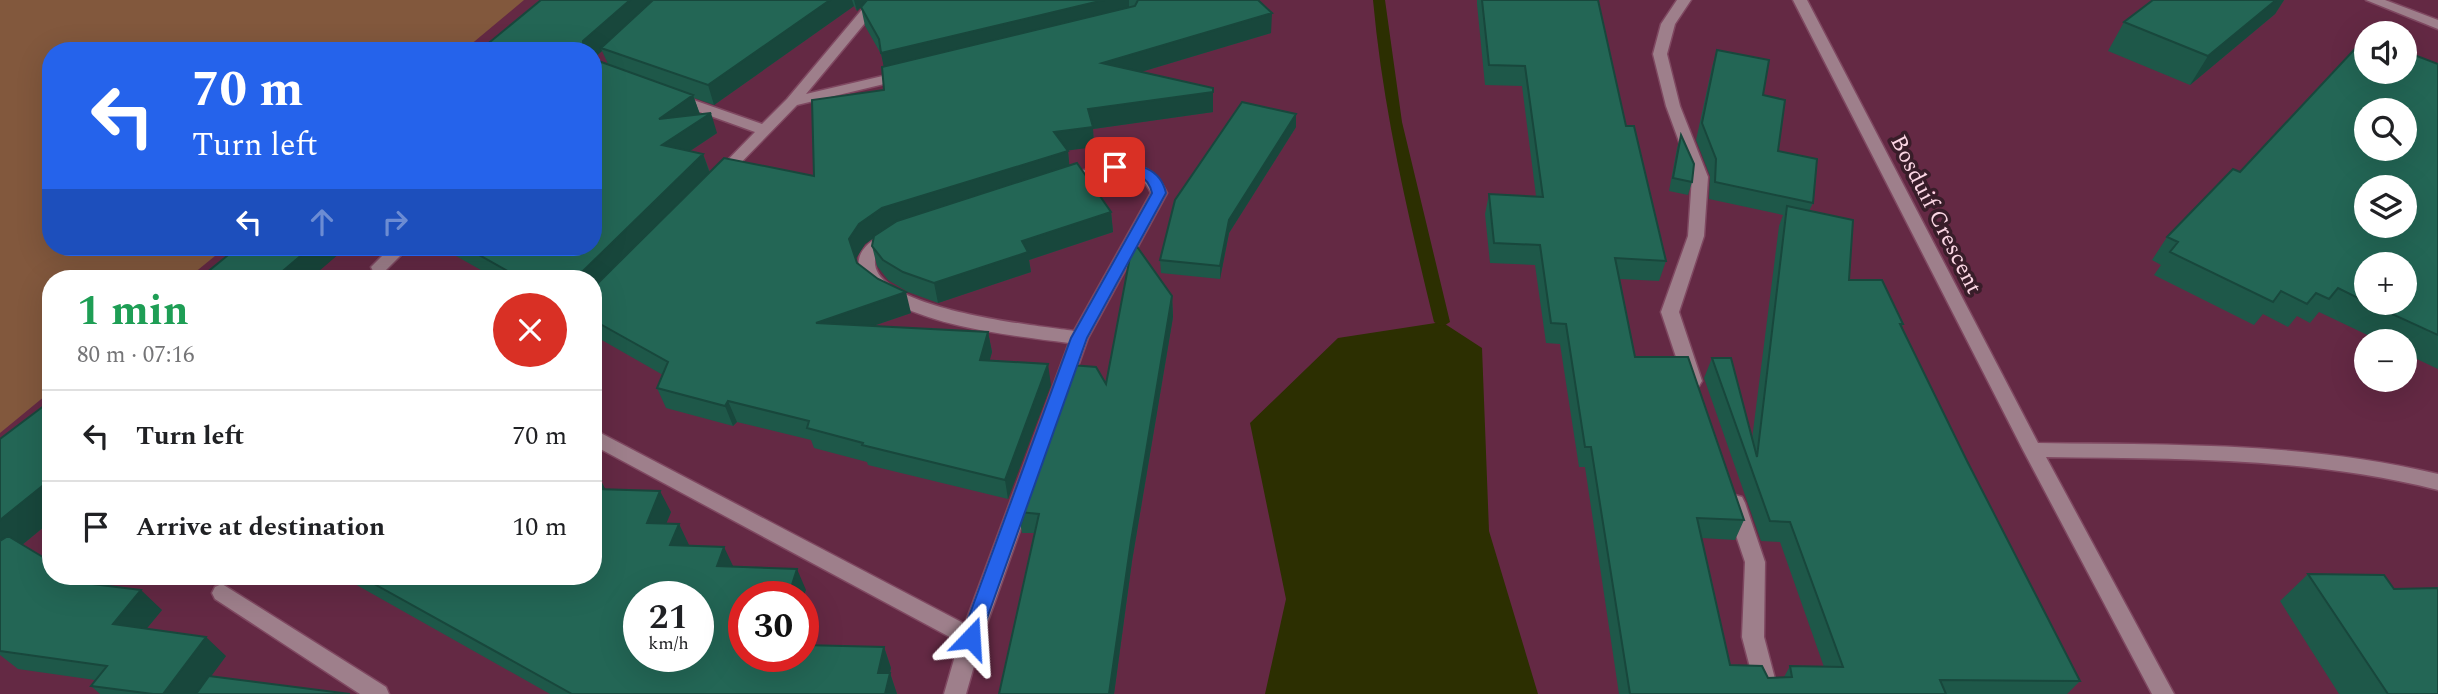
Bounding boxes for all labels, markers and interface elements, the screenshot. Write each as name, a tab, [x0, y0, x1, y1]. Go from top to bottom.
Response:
map controls	[2354, 21, 2417, 392]
button: sound	[2354, 21, 2417, 84]
text: 70 m	[192, 53, 303, 128]
icon: left	[77, 70, 168, 161]
button: search	[2354, 98, 2417, 161]
text: Turn left	[192, 121, 318, 170]
street label: Bosduif Crescent	[1880, 129, 1991, 301]
pin	[1085, 137, 1145, 197]
icon: arrive	[1096, 148, 1134, 186]
button: layers	[2354, 175, 2417, 238]
icon: left	[230, 203, 268, 241]
icon: ahead	[303, 203, 341, 241]
icon: right	[376, 203, 414, 241]
button: +	[2354, 252, 2417, 315]
text: 1 min	[77, 280, 189, 343]
button: close	[493, 293, 567, 367]
button: −	[2354, 329, 2417, 392]
text: 80 m · 07:16	[77, 338, 195, 373]
text: Turn left	[136, 416, 244, 456]
text: 70 m	[512, 416, 567, 456]
icon: left	[77, 417, 115, 455]
text: Arrive at destination	[136, 507, 385, 547]
text: 10 m	[512, 507, 567, 547]
icon: arrive	[77, 508, 115, 546]
speed limit sign: 30	[728, 581, 819, 672]
text: 21	[649, 591, 688, 644]
position arrow	[934, 601, 1008, 675]
text: km/h	[648, 630, 689, 657]

